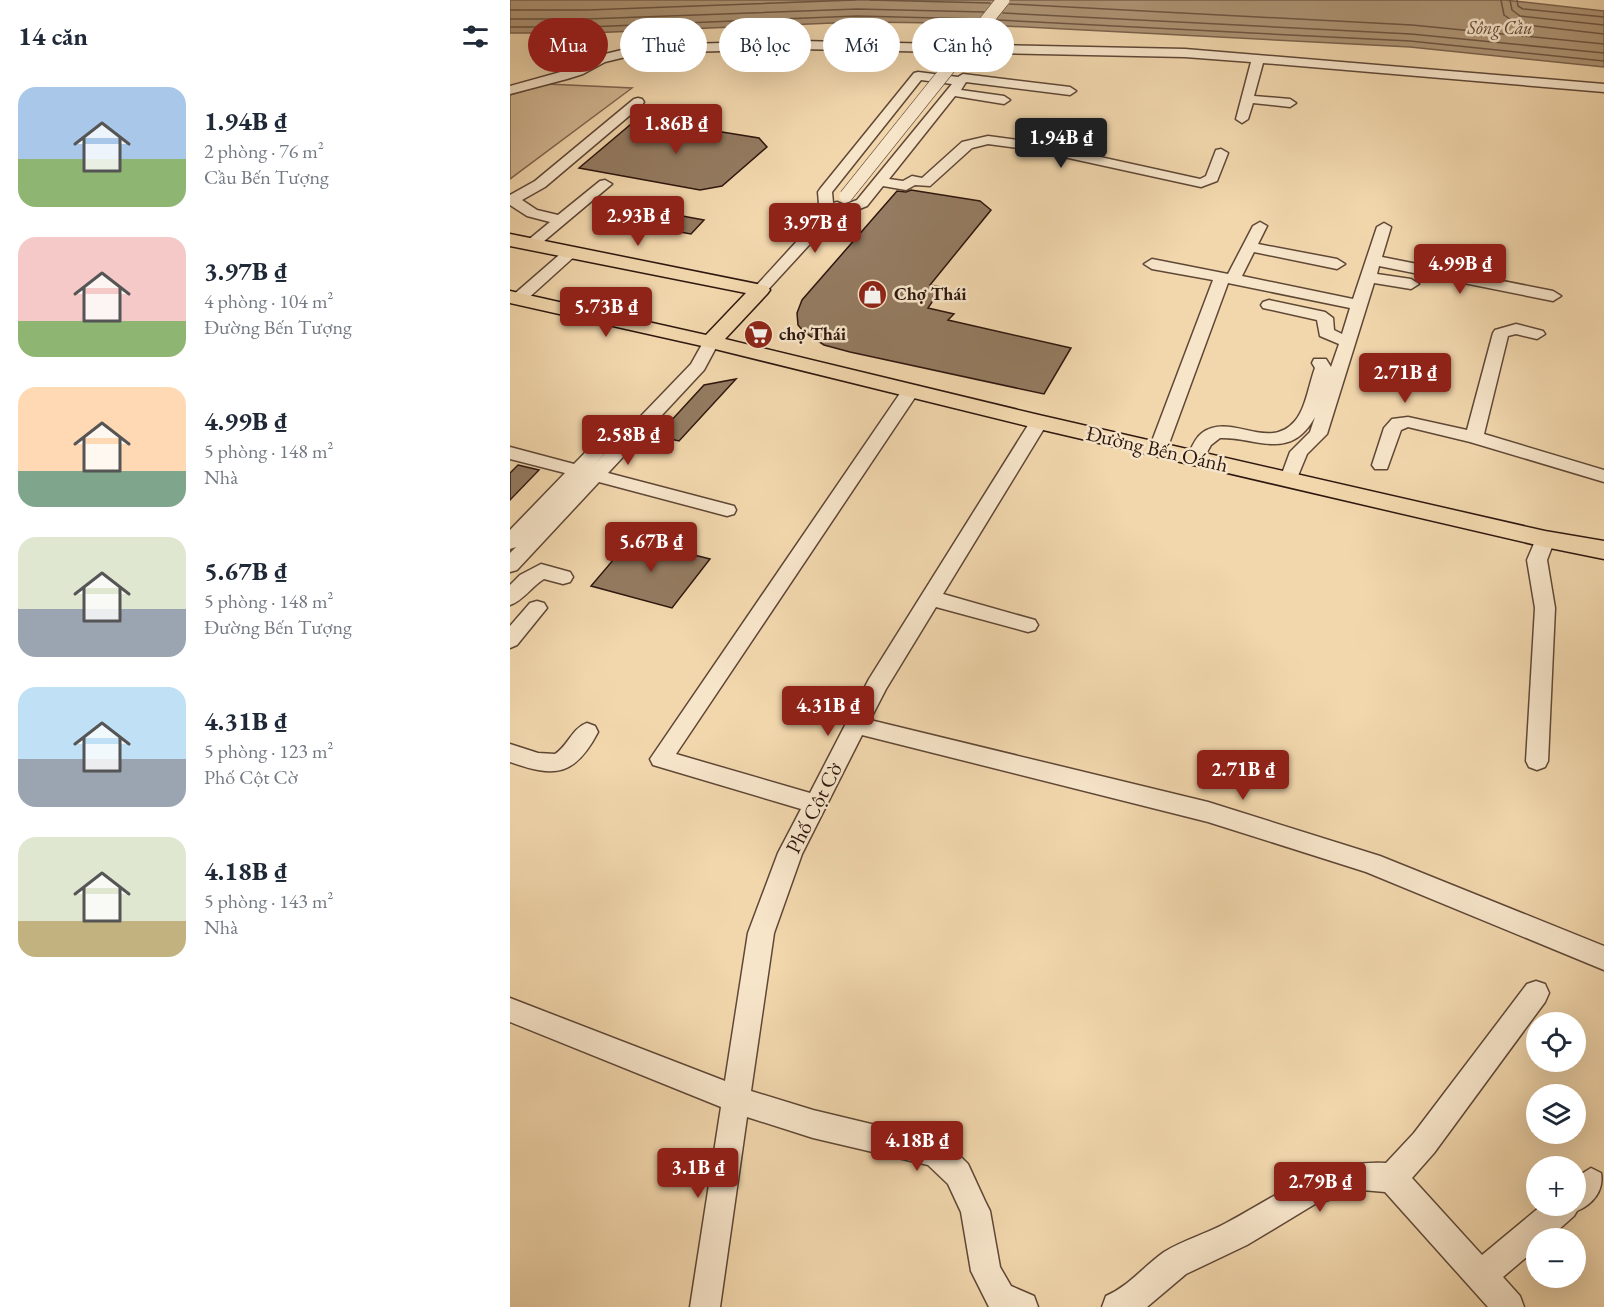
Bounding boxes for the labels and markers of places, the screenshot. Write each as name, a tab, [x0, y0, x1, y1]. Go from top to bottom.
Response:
pin: 1.86B ₫	[621, 104, 731, 155]
pin: 1.94B ₫	[1006, 118, 1116, 169]
pin: 2.93B ₫	[583, 196, 693, 247]
pin: 3.97B ₫	[760, 203, 870, 254]
pin: 4.99B ₫	[1405, 244, 1515, 295]
shop icon: Chợ Thái	[857, 278, 889, 310]
place label: Chợ Thái	[894, 282, 967, 305]
pin: 5.73B ₫	[551, 287, 661, 338]
supermarket icon: chợ Thái	[742, 318, 774, 350]
place label: chợ Thái	[779, 322, 847, 345]
pin: 2.71B ₫	[1350, 353, 1460, 404]
pin: 2.58B ₫	[573, 415, 683, 466]
pin: 5.67B ₫	[596, 522, 706, 573]
pin: 4.31B ₫	[773, 686, 883, 737]
pin: 2.71B ₫	[1188, 750, 1298, 801]
pin: 4.18B ₫	[862, 1121, 972, 1172]
pin: 3.1B ₫	[649, 1148, 747, 1199]
pin: 2.79B ₫	[1265, 1162, 1375, 1213]

